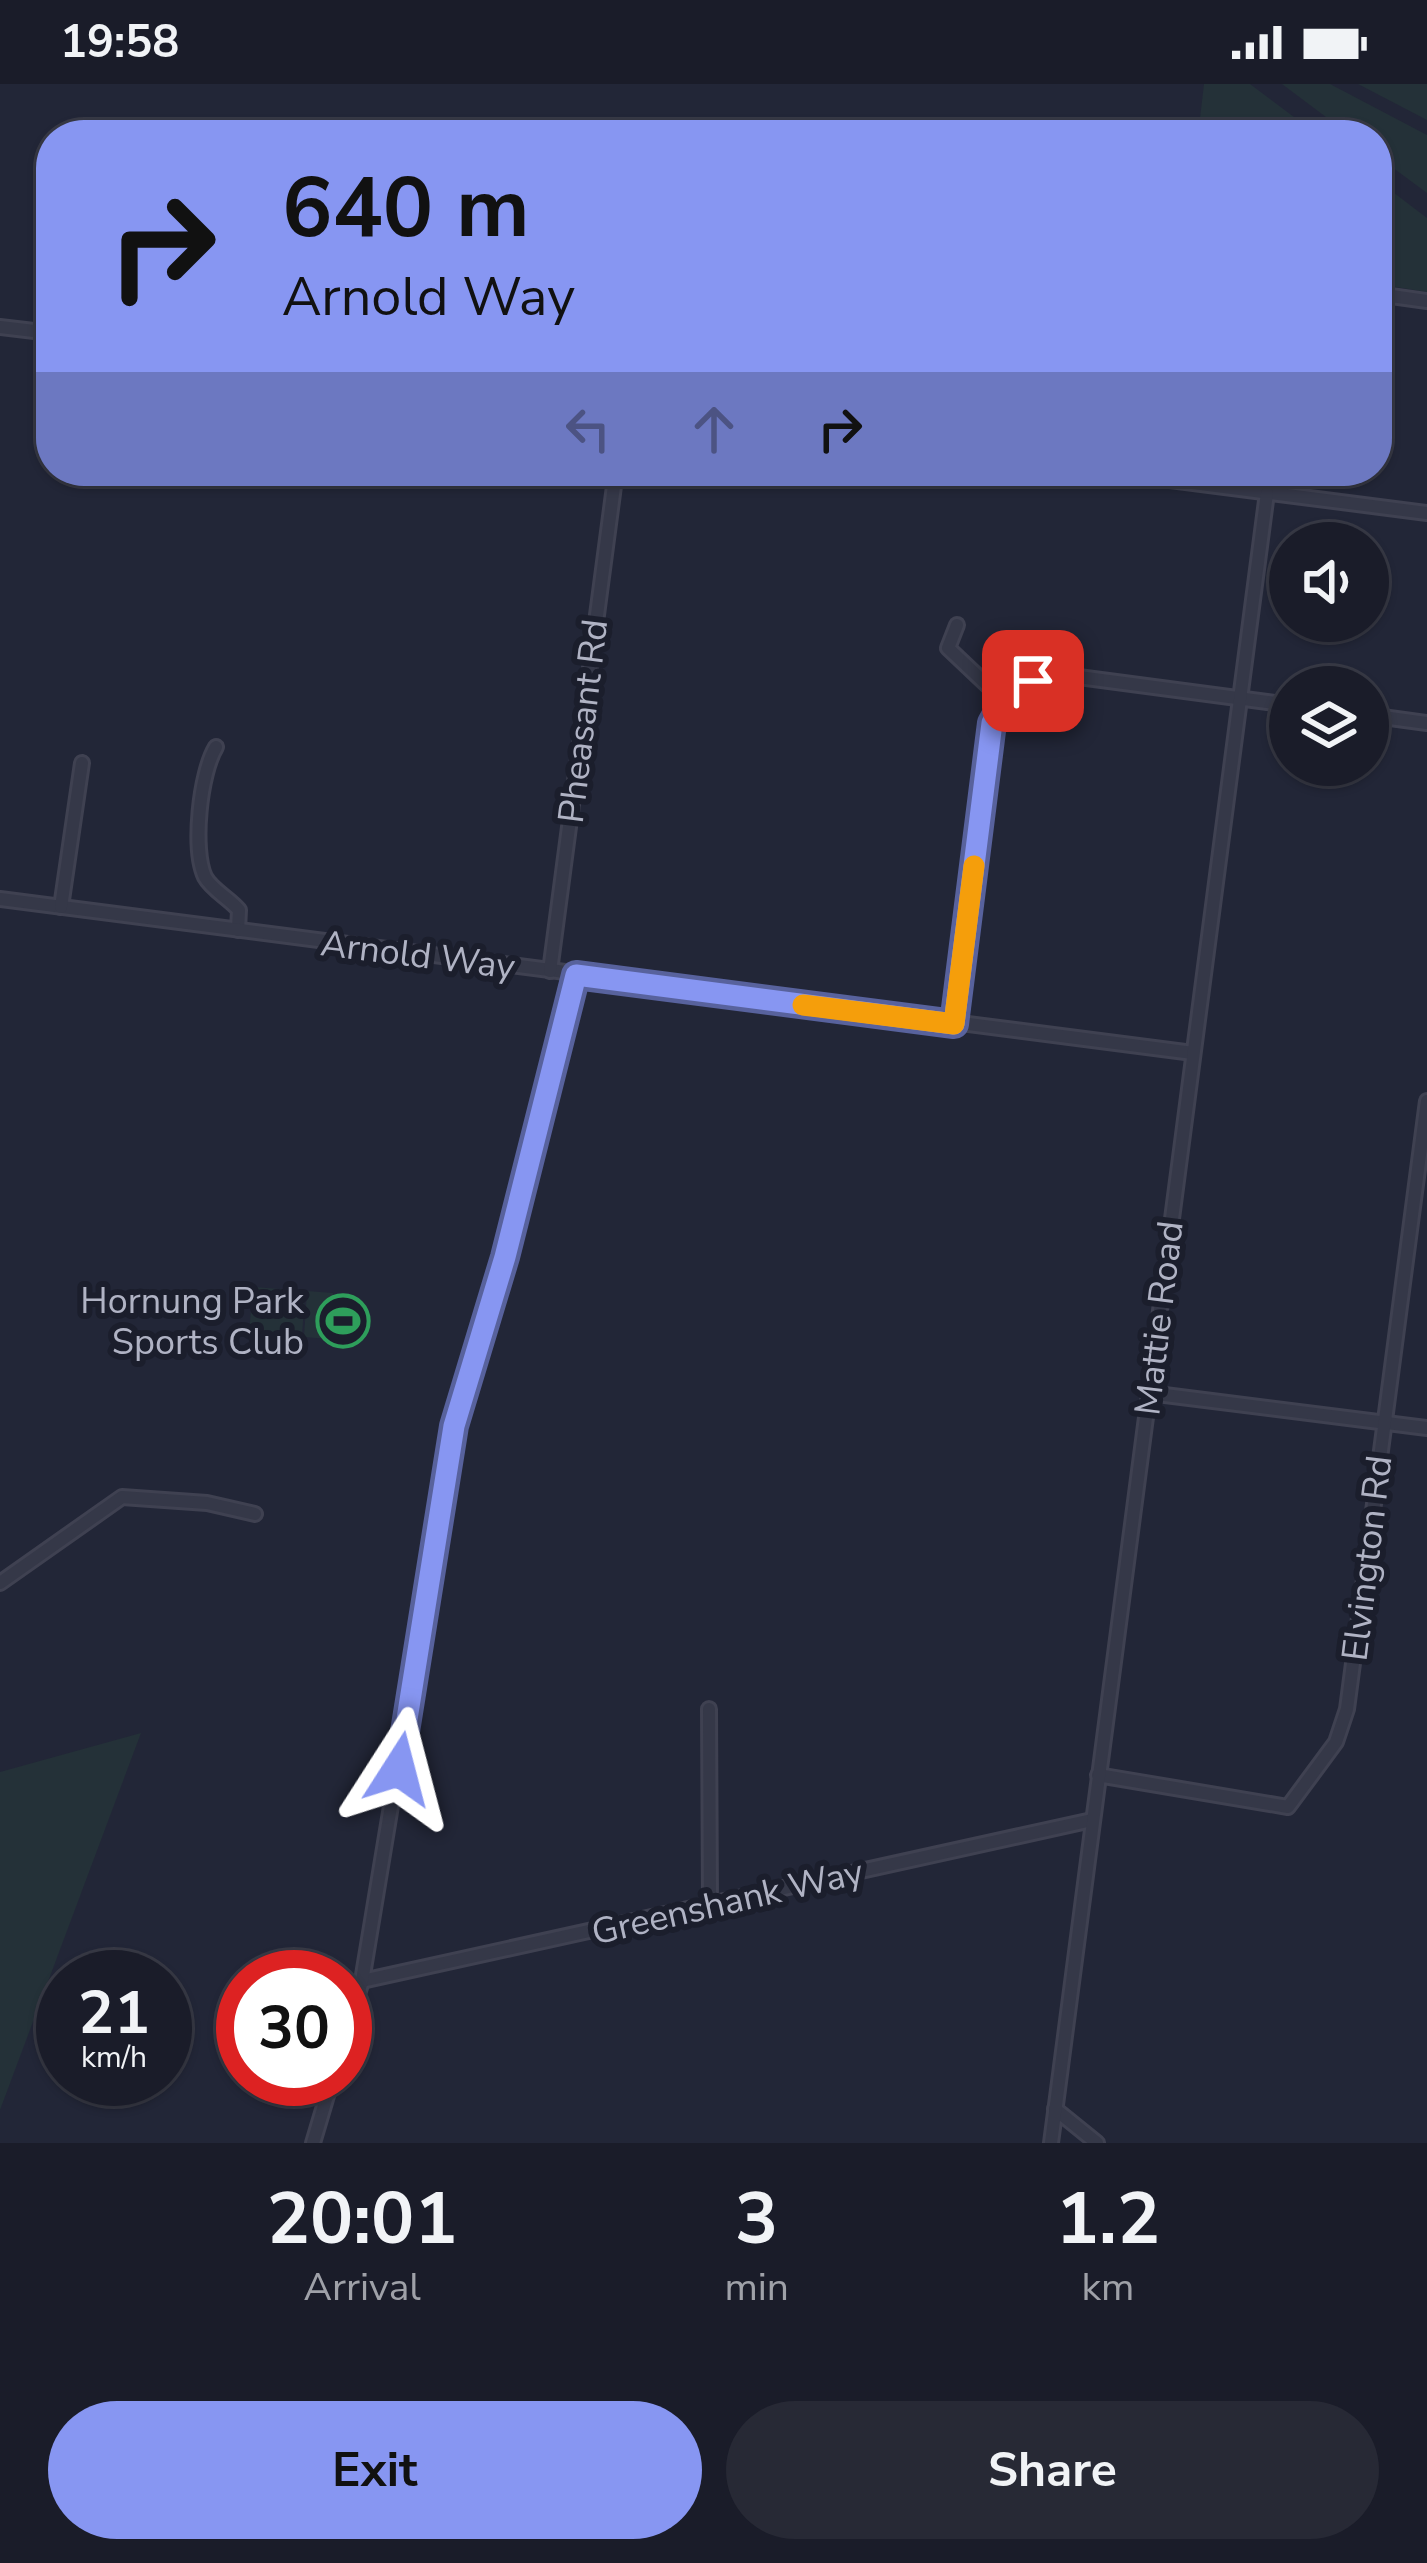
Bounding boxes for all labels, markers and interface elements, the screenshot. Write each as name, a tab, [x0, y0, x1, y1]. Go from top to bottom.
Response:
text: 19:58	[60, 12, 179, 73]
text: 640 m	[282, 151, 530, 266]
icon: right	[84, 168, 240, 324]
text: Arnold Way	[282, 260, 575, 334]
icon: left	[555, 396, 621, 462]
icon: ahead	[681, 396, 747, 462]
icon: right	[807, 396, 873, 462]
map controls	[1269, 522, 1389, 786]
button: sound	[1269, 522, 1389, 642]
street label: Pheasant Rd	[547, 617, 620, 826]
pin	[982, 630, 1084, 732]
icon: arrive	[1000, 648, 1066, 714]
button: layers	[1269, 666, 1389, 786]
street label: Arnold Way	[318, 919, 518, 992]
street label: Mattie Road	[1123, 1218, 1196, 1418]
place label: Hornung Park Sports Club	[80, 1277, 305, 1367]
sports icon: Hornung Park Sports Club	[315, 1293, 371, 1349]
street label: Elvington Rd	[1331, 1453, 1404, 1664]
position arrow	[336, 1706, 462, 1832]
street label: Greenshank Way	[587, 1847, 868, 1957]
speed limit sign: 30	[216, 1950, 372, 2106]
text: 21	[78, 1972, 150, 2054]
text: km/h	[81, 2037, 147, 2078]
text: 20:01	[267, 2170, 458, 2268]
text: 3	[735, 2170, 778, 2268]
text: 1.2	[1056, 2170, 1160, 2268]
text: Arrival	[304, 2261, 421, 2314]
text: min	[724, 2261, 789, 2314]
text: km	[1082, 2261, 1134, 2314]
button: Exit	[48, 2401, 702, 2539]
button: Share	[726, 2401, 1379, 2539]

